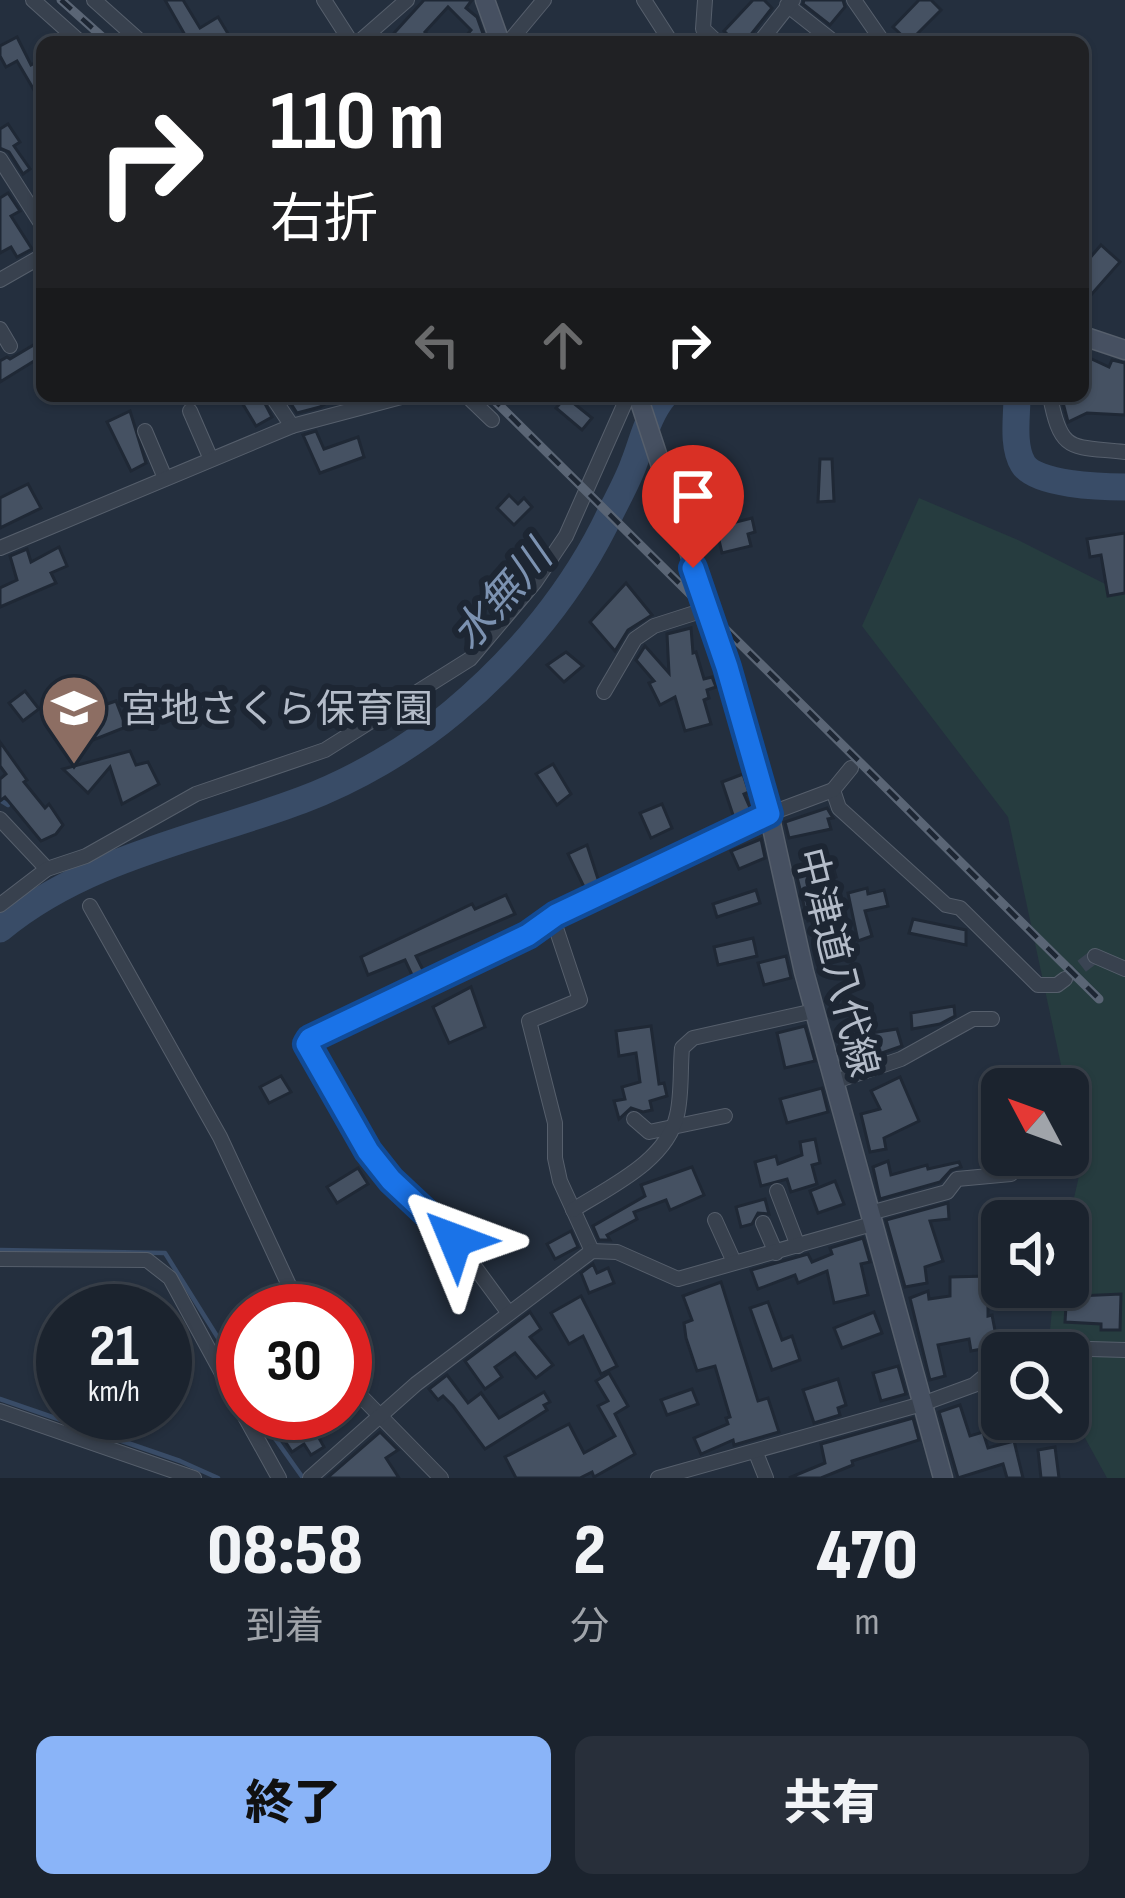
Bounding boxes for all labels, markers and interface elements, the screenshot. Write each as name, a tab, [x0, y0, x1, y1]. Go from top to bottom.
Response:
text: 110 m	[270, 72, 445, 173]
icon: right	[72, 84, 228, 240]
text: 右折	[270, 188, 378, 253]
icon: left	[404, 312, 470, 378]
icon: ahead	[530, 312, 596, 378]
icon: right	[656, 312, 722, 378]
pin	[642, 445, 744, 568]
icon: arrive	[660, 463, 726, 529]
water label: 水無川	[442, 529, 566, 661]
school or university icon: 宮地さくら保育園	[39, 673, 109, 767]
place label: 宮地さくら保育園	[121, 687, 433, 734]
street label: 中津道八代線	[784, 843, 887, 1082]
north arrow	[981, 1068, 1089, 1176]
map controls	[981, 1068, 1089, 1440]
position arrow	[392, 1177, 518, 1303]
button: sound	[981, 1200, 1089, 1308]
speed limit sign: 30	[216, 1284, 372, 1440]
text: 21	[89, 1311, 139, 1383]
button: search	[981, 1332, 1089, 1440]
text: km/h	[88, 1374, 140, 1410]
text: 08:58	[207, 1508, 363, 1595]
text: 2	[573, 1508, 606, 1595]
text: 470	[816, 1513, 918, 1600]
text: m	[854, 1599, 880, 1646]
text: 到着	[246, 1604, 324, 1651]
text: 分	[570, 1604, 609, 1651]
button: 終了	[36, 1736, 551, 1874]
button: 共有	[575, 1736, 1089, 1874]

